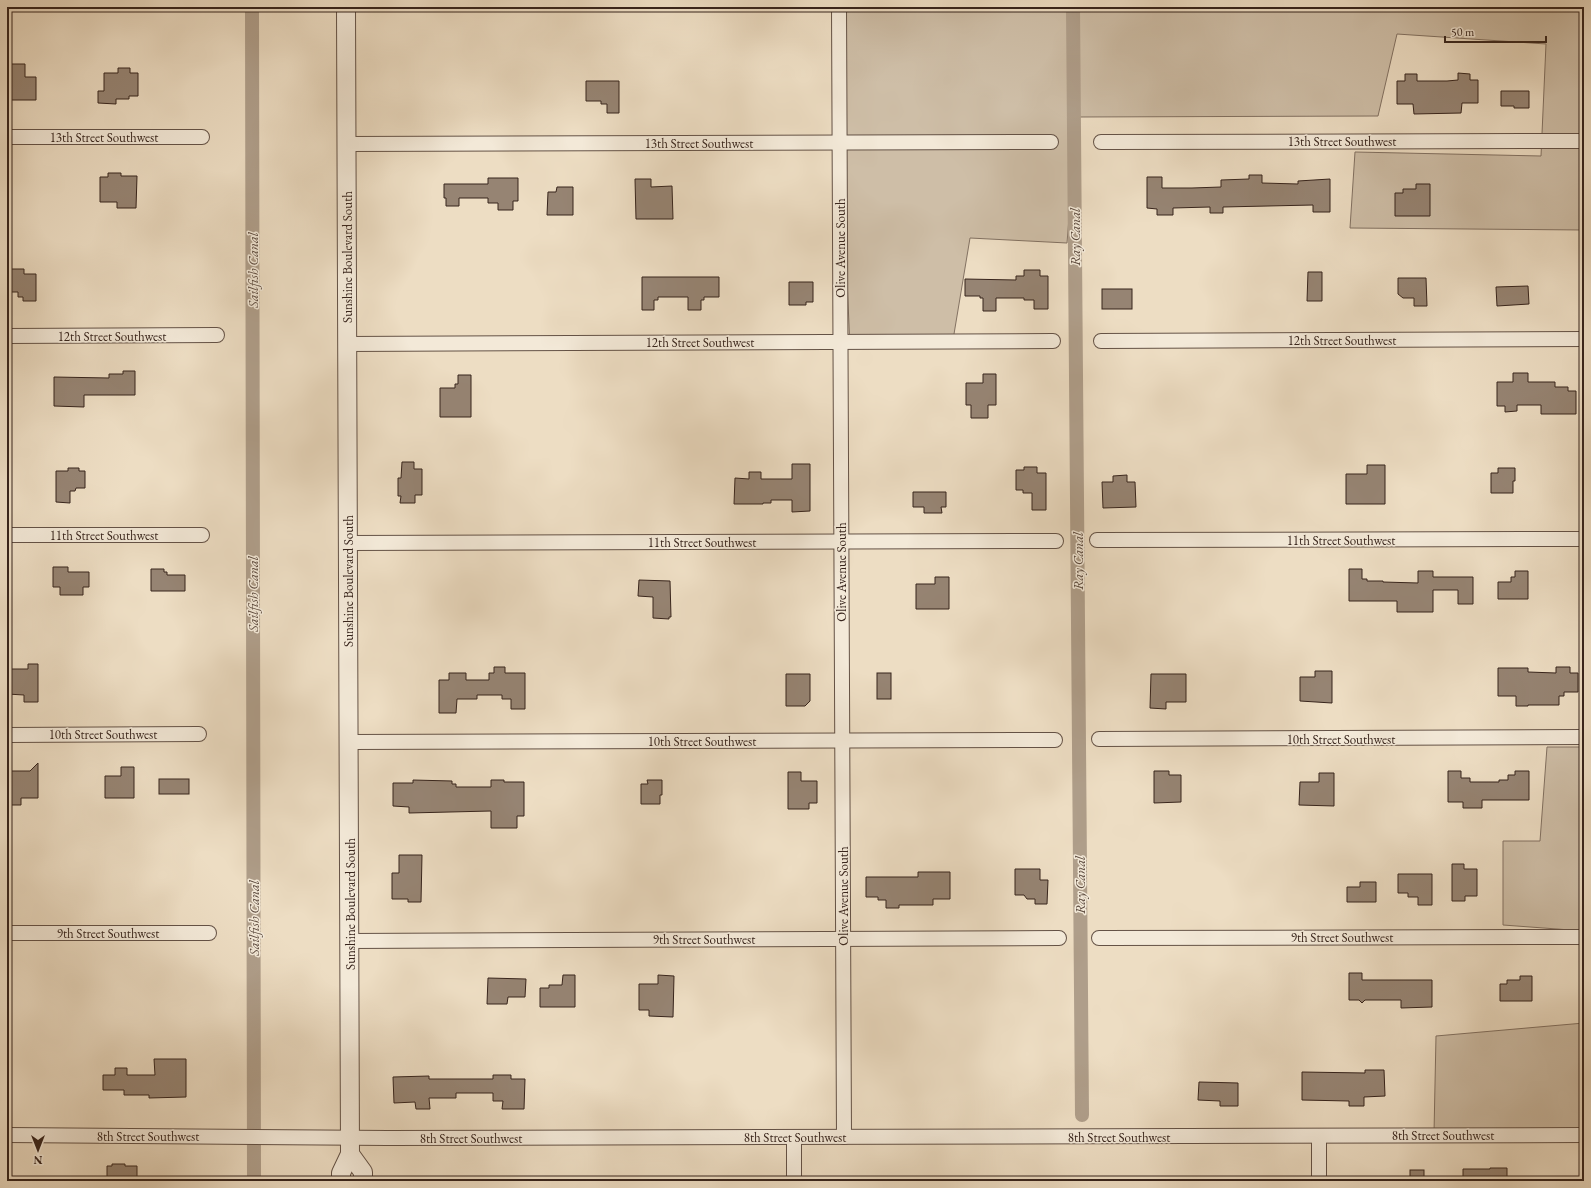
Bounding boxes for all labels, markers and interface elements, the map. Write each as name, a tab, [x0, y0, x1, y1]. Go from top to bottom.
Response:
scale bar	[1445, 18, 1546, 44]
text: 50 m	[1451, 24, 1475, 40]
street label: 13th Street Southwest	[50, 129, 158, 146]
street label: 13th Street Southwest	[1288, 133, 1396, 150]
street label: 13th Street Southwest	[645, 135, 753, 152]
street label: Sunshine Boulevard South	[339, 191, 356, 323]
street label: Olive Avenue South	[832, 198, 849, 298]
water label: Ray Canal	[1066, 207, 1084, 266]
water label: Sailfish Canal	[244, 231, 262, 309]
street label: 12th Street Southwest	[58, 328, 166, 345]
street label: 12th Street Southwest	[1288, 332, 1396, 349]
street label: 12th Street Southwest	[646, 334, 754, 351]
street label: Sunshine Boulevard South	[340, 515, 357, 647]
street label: Olive Avenue South	[833, 522, 850, 622]
street label: 11th Street Southwest	[50, 527, 158, 544]
water label: Ray Canal	[1069, 531, 1087, 590]
street label: 11th Street Southwest	[1287, 532, 1395, 549]
street label: 11th Street Southwest	[648, 534, 756, 551]
water label: Sailfish Canal	[244, 555, 262, 633]
street label: 10th Street Southwest	[49, 726, 157, 743]
street label: 10th Street Southwest	[1287, 731, 1395, 748]
street label: 10th Street Southwest	[648, 733, 756, 750]
street label: Sunshine Boulevard South	[342, 838, 359, 970]
street label: Olive Avenue South	[835, 846, 852, 946]
water label: Ray Canal	[1071, 855, 1089, 914]
water label: Sailfish Canal	[245, 879, 263, 957]
street label: 9th Street Southwest	[57, 925, 159, 942]
street label: 9th Street Southwest	[1291, 929, 1393, 946]
street label: 9th Street Southwest	[653, 931, 755, 948]
street label: 8th Street Southwest	[1392, 1127, 1494, 1144]
street label: 8th Street Southwest	[97, 1128, 199, 1145]
street label: 8th Street Southwest	[744, 1129, 846, 1146]
street label: 8th Street Southwest	[1068, 1129, 1170, 1146]
north arrow	[18, 1130, 58, 1170]
street label: 8th Street Southwest	[420, 1130, 522, 1147]
text: N	[33, 1153, 42, 1167]

